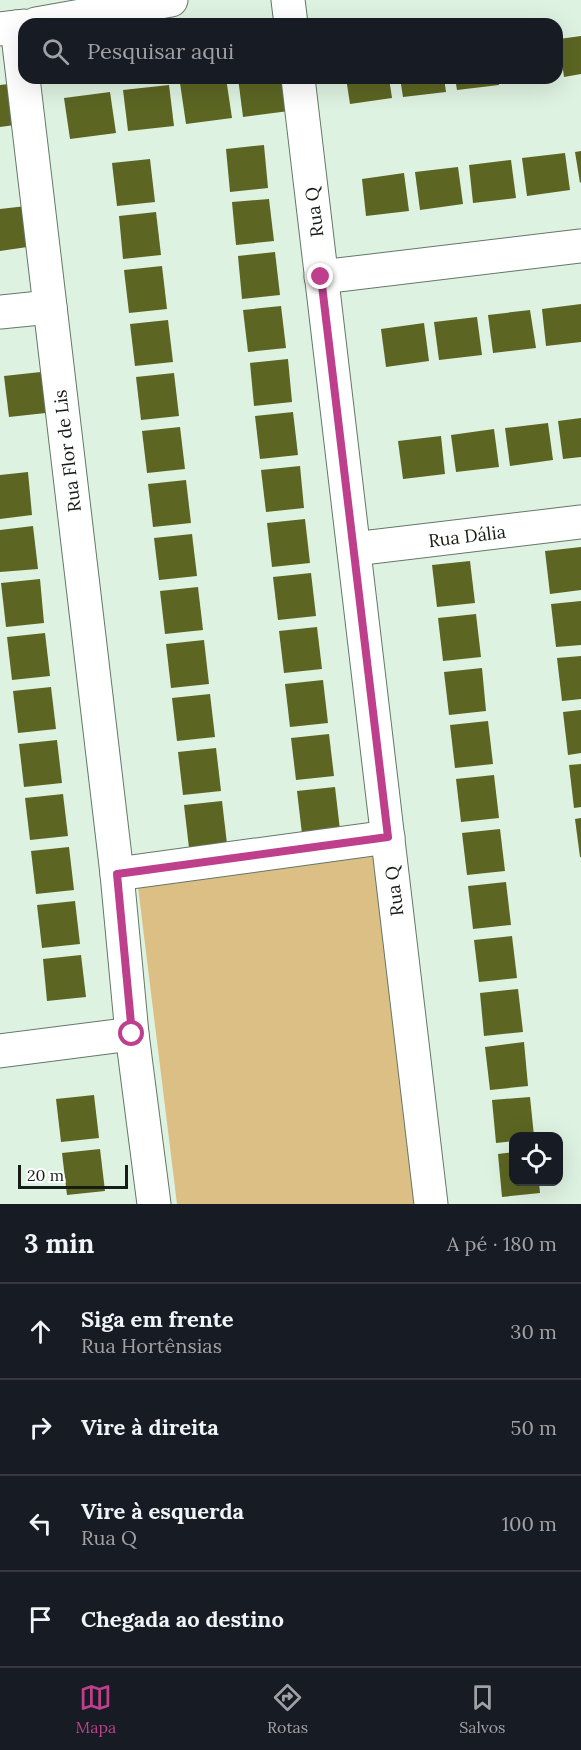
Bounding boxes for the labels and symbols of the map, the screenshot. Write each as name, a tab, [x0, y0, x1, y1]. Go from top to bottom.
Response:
street label: Rua Q	[299, 185, 328, 238]
route end	[307, 263, 333, 289]
street label: Rua Flor de Lis	[48, 389, 86, 513]
street label: Rua Dália	[427, 520, 507, 552]
street label: Rua Q	[379, 864, 408, 917]
route start	[118, 1020, 144, 1046]
scale bar	[18, 1162, 128, 1190]

